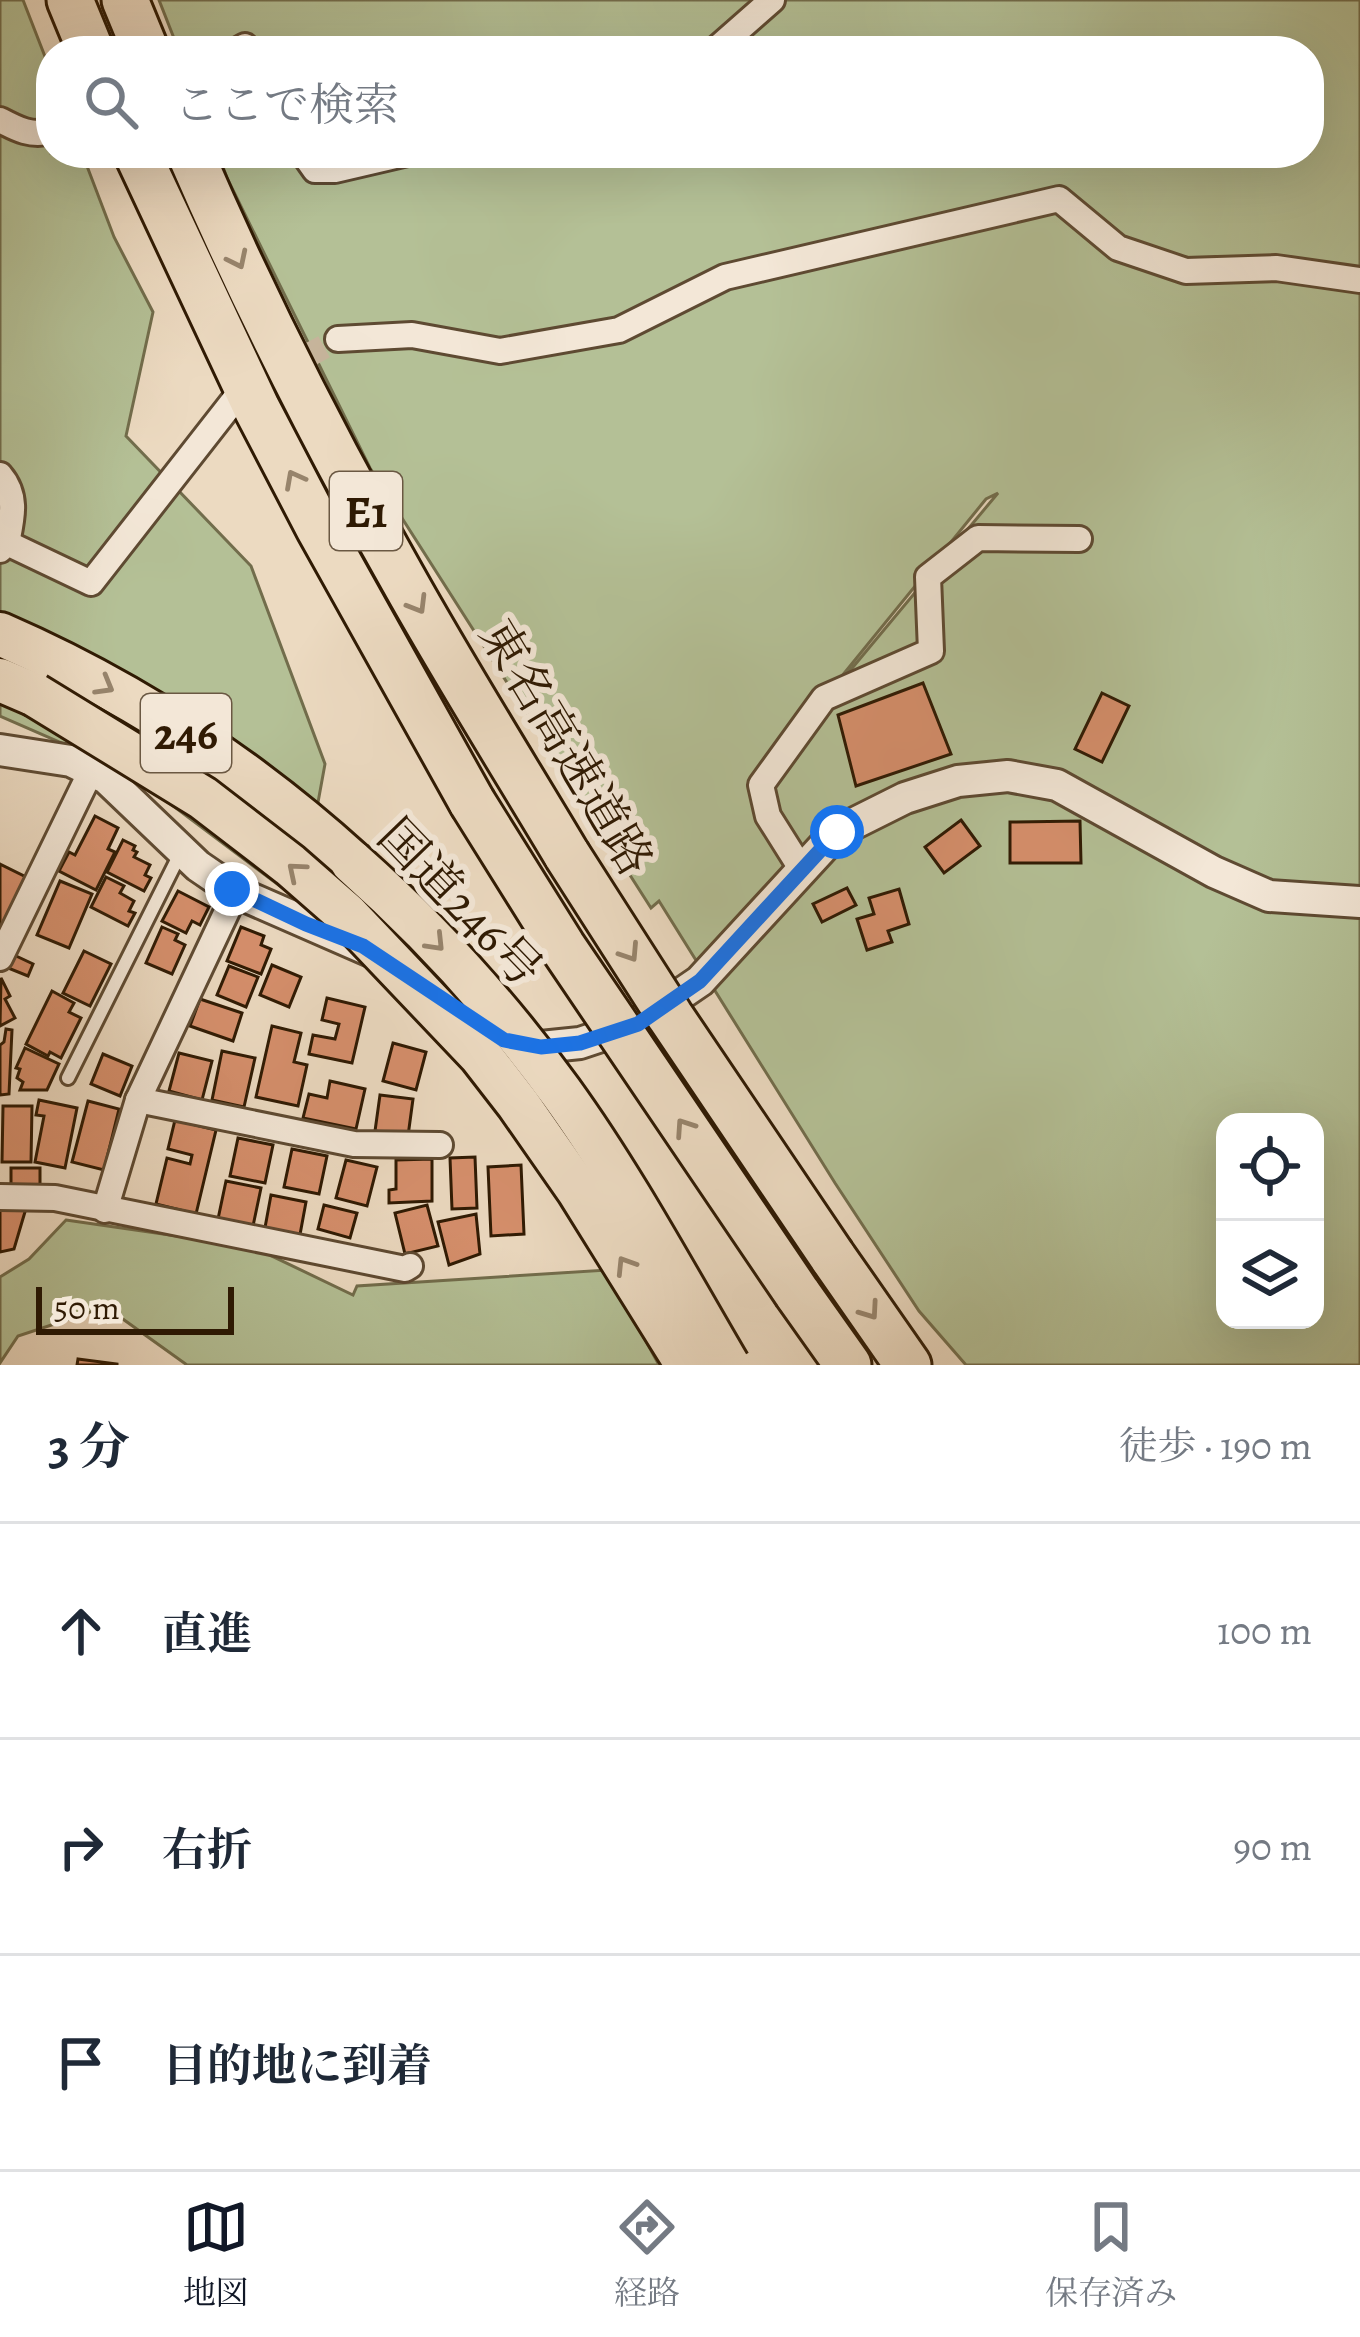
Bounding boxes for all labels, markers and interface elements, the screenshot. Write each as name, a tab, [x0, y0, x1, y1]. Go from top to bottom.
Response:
search box	[36, 36, 1324, 168]
icon: search	[78, 69, 144, 135]
text: ここで検索	[174, 74, 399, 136]
one-way arrow	[224, 248, 247, 269]
one-way arrow	[285, 470, 308, 492]
road number: E1	[330, 472, 402, 550]
one-way arrow	[404, 592, 427, 614]
street label: 東名高速道路	[464, 607, 669, 888]
one-way arrow	[92, 671, 114, 694]
road number: 246	[141, 694, 231, 772]
street label: 国道246号	[363, 804, 557, 1001]
route start	[810, 805, 864, 859]
route end	[205, 862, 259, 916]
one-way arrow	[288, 864, 310, 886]
one-way arrow	[422, 929, 444, 951]
one-way arrow	[616, 940, 638, 962]
map controls	[1216, 1113, 1324, 1329]
button: locate	[1216, 1113, 1324, 1221]
one-way arrow	[677, 1118, 699, 1140]
button: layers	[1216, 1221, 1324, 1329]
one-way arrow	[617, 1257, 639, 1279]
scale bar	[36, 1281, 234, 1334]
text: 50 m	[54, 1285, 120, 1330]
one-way arrow	[856, 1297, 878, 1319]
text: 3 分	[48, 1412, 130, 1482]
text: 徒歩 · 190 m	[1119, 1419, 1312, 1472]
icon: ahead	[48, 1598, 114, 1664]
text: 直進	[162, 1603, 252, 1665]
text: 100 m	[1217, 1604, 1312, 1657]
icon: right	[48, 1814, 114, 1880]
text: 右折	[162, 1819, 252, 1881]
text: 90 m	[1233, 1820, 1312, 1873]
icon: arrive	[48, 2030, 114, 2096]
text: 目的地に到着	[162, 2035, 432, 2097]
tab: 地図	[183, 2194, 249, 2315]
tab: 経路	[614, 2194, 680, 2315]
tab: 保存済み	[1045, 2194, 1177, 2315]

